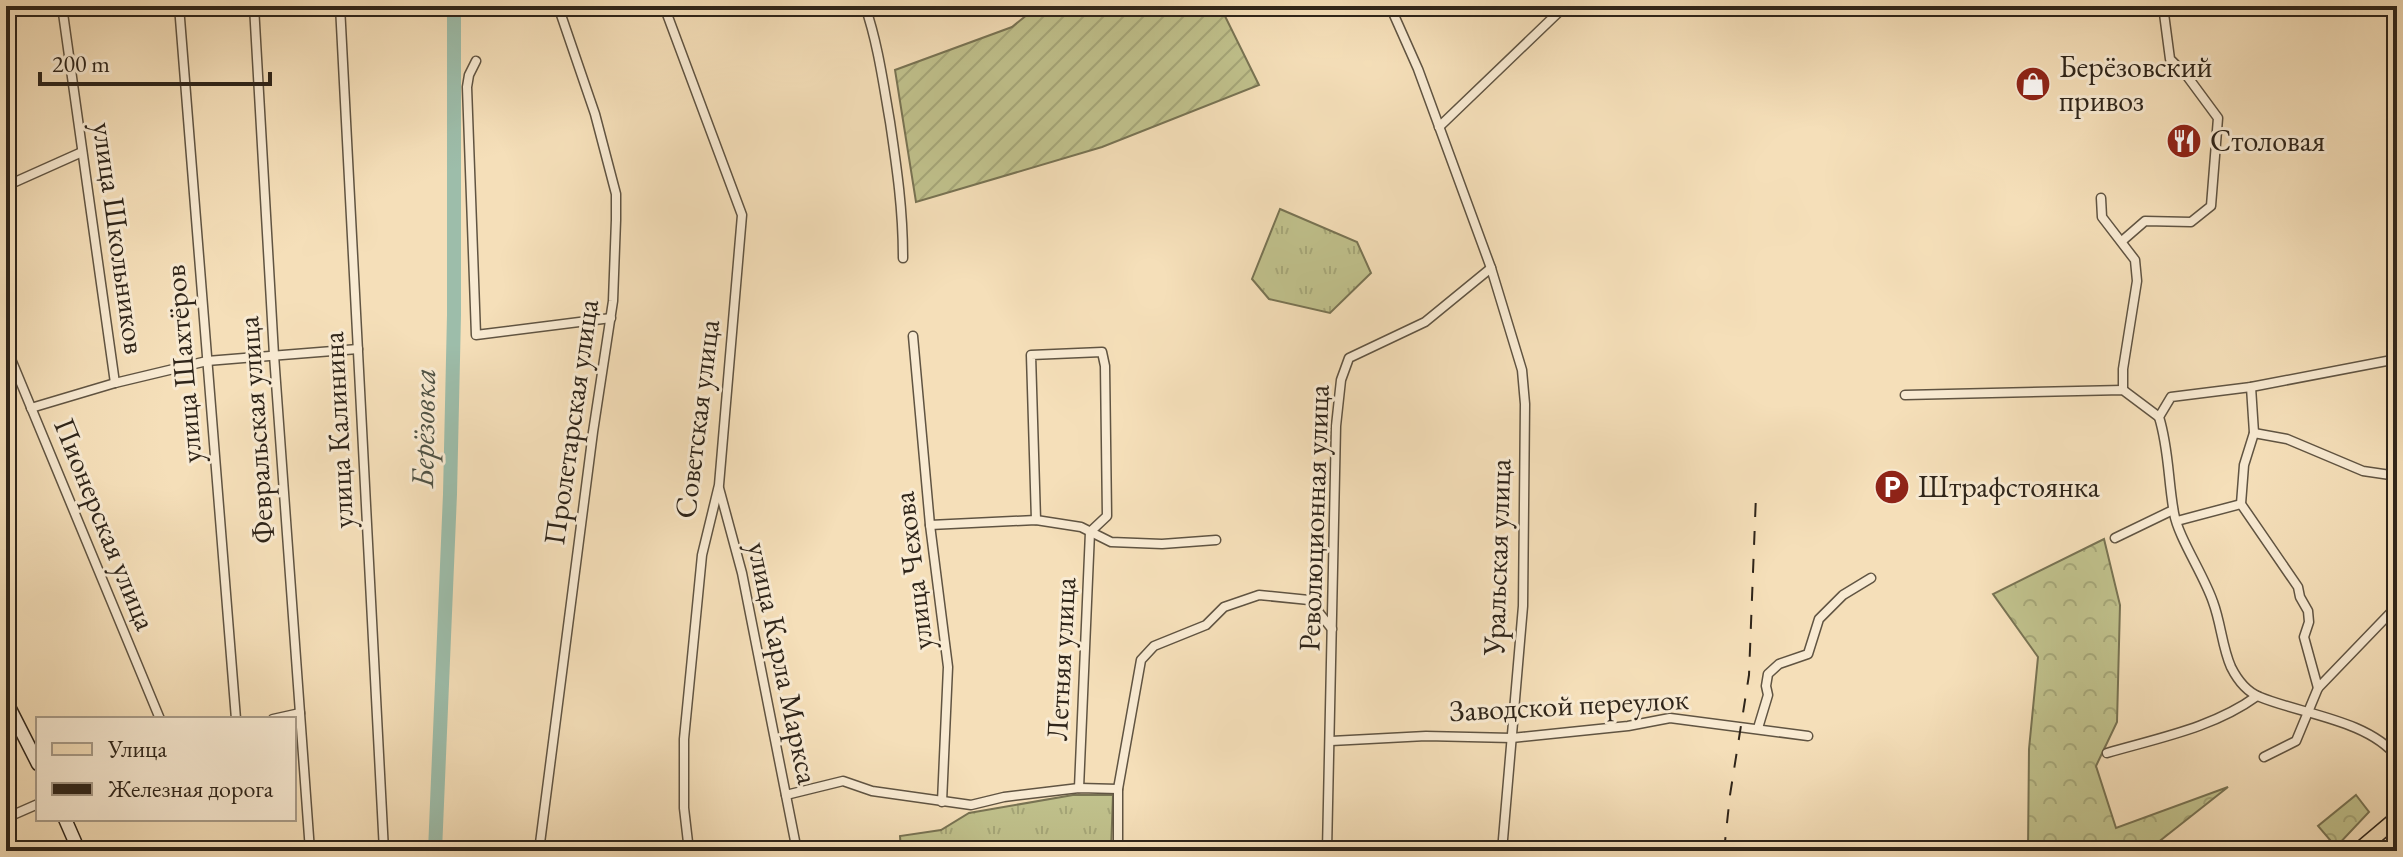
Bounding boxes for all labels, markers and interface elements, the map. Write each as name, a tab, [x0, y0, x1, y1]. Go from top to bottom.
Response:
scale bar	[40, 36, 270, 86]
place label: Берёзовский привоз	[2059, 47, 2213, 120]
text: 200 m	[52, 48, 110, 79]
shop icon: Берёзовский привоз	[2014, 65, 2052, 103]
street label: улица Школьников	[84, 119, 155, 356]
place label: Столовая	[2210, 121, 2325, 160]
restaurant icon: Столовая	[2165, 122, 2203, 160]
street label: улица Шахтёров	[154, 263, 211, 465]
street label: Пролетарская улица	[534, 297, 607, 547]
street label: Февральская улица	[228, 315, 283, 545]
street label: Советская улица	[665, 317, 728, 521]
street label: улица Калинина	[313, 331, 362, 530]
water label: Берёзовка	[401, 368, 445, 489]
street label: Революционная улица	[1289, 384, 1338, 652]
street label: Пионерская улица	[45, 412, 166, 636]
street label: Уральская улица	[1474, 458, 1519, 657]
place label: Штрафстоянка	[1918, 467, 2100, 506]
parking icon: Штрафстоянка	[1873, 468, 1911, 506]
street label: улица Чехова	[883, 490, 942, 653]
street label: улица Карла Маркса	[739, 538, 828, 788]
street label: Летняя улица	[1037, 576, 1084, 742]
street label: Заводской переулок	[1448, 679, 1690, 730]
legend	[36, 717, 296, 821]
text: Улица	[107, 733, 167, 764]
text: Железная дорога	[107, 773, 274, 804]

